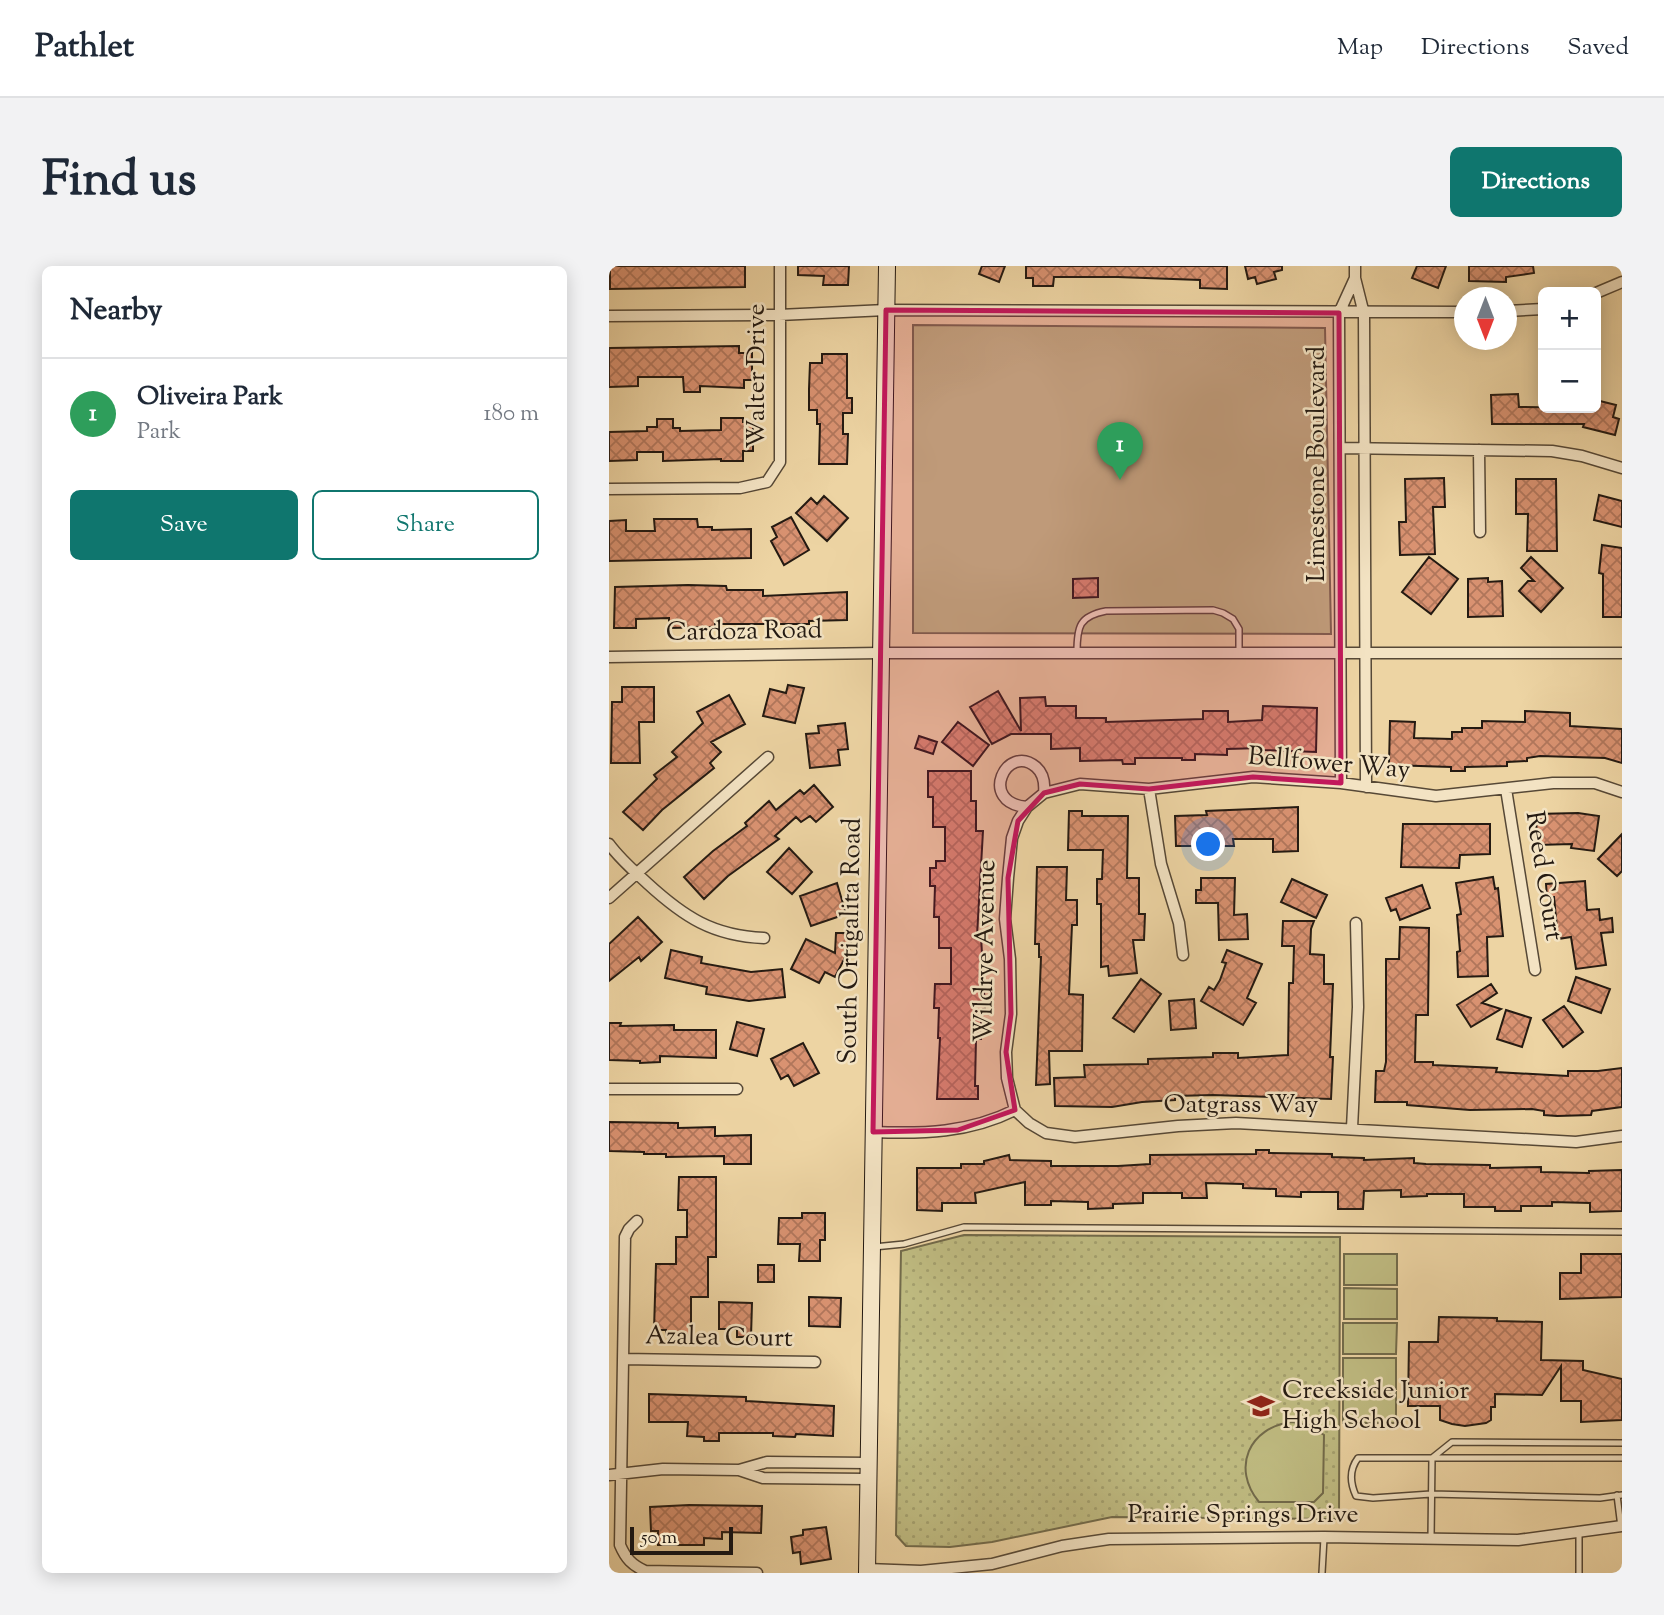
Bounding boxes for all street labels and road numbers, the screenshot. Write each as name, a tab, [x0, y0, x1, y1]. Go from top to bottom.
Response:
street label: Walter Drive	[739, 303, 776, 449]
street label: Limestone Boulevard	[1299, 345, 1336, 582]
street label: Cardoza Road	[665, 612, 823, 652]
street label: Bellfower Way	[1246, 738, 1412, 790]
street label: Reed Court	[1515, 809, 1571, 943]
street label: South Ortigalita Road	[830, 817, 872, 1065]
street label: Wildrye Avenue	[966, 859, 1006, 1043]
street label: Oatgrass Way	[1163, 1087, 1319, 1124]
street label: Azalea Court	[645, 1318, 793, 1358]
street label: Prairie Springs Drive	[1127, 1497, 1359, 1534]

